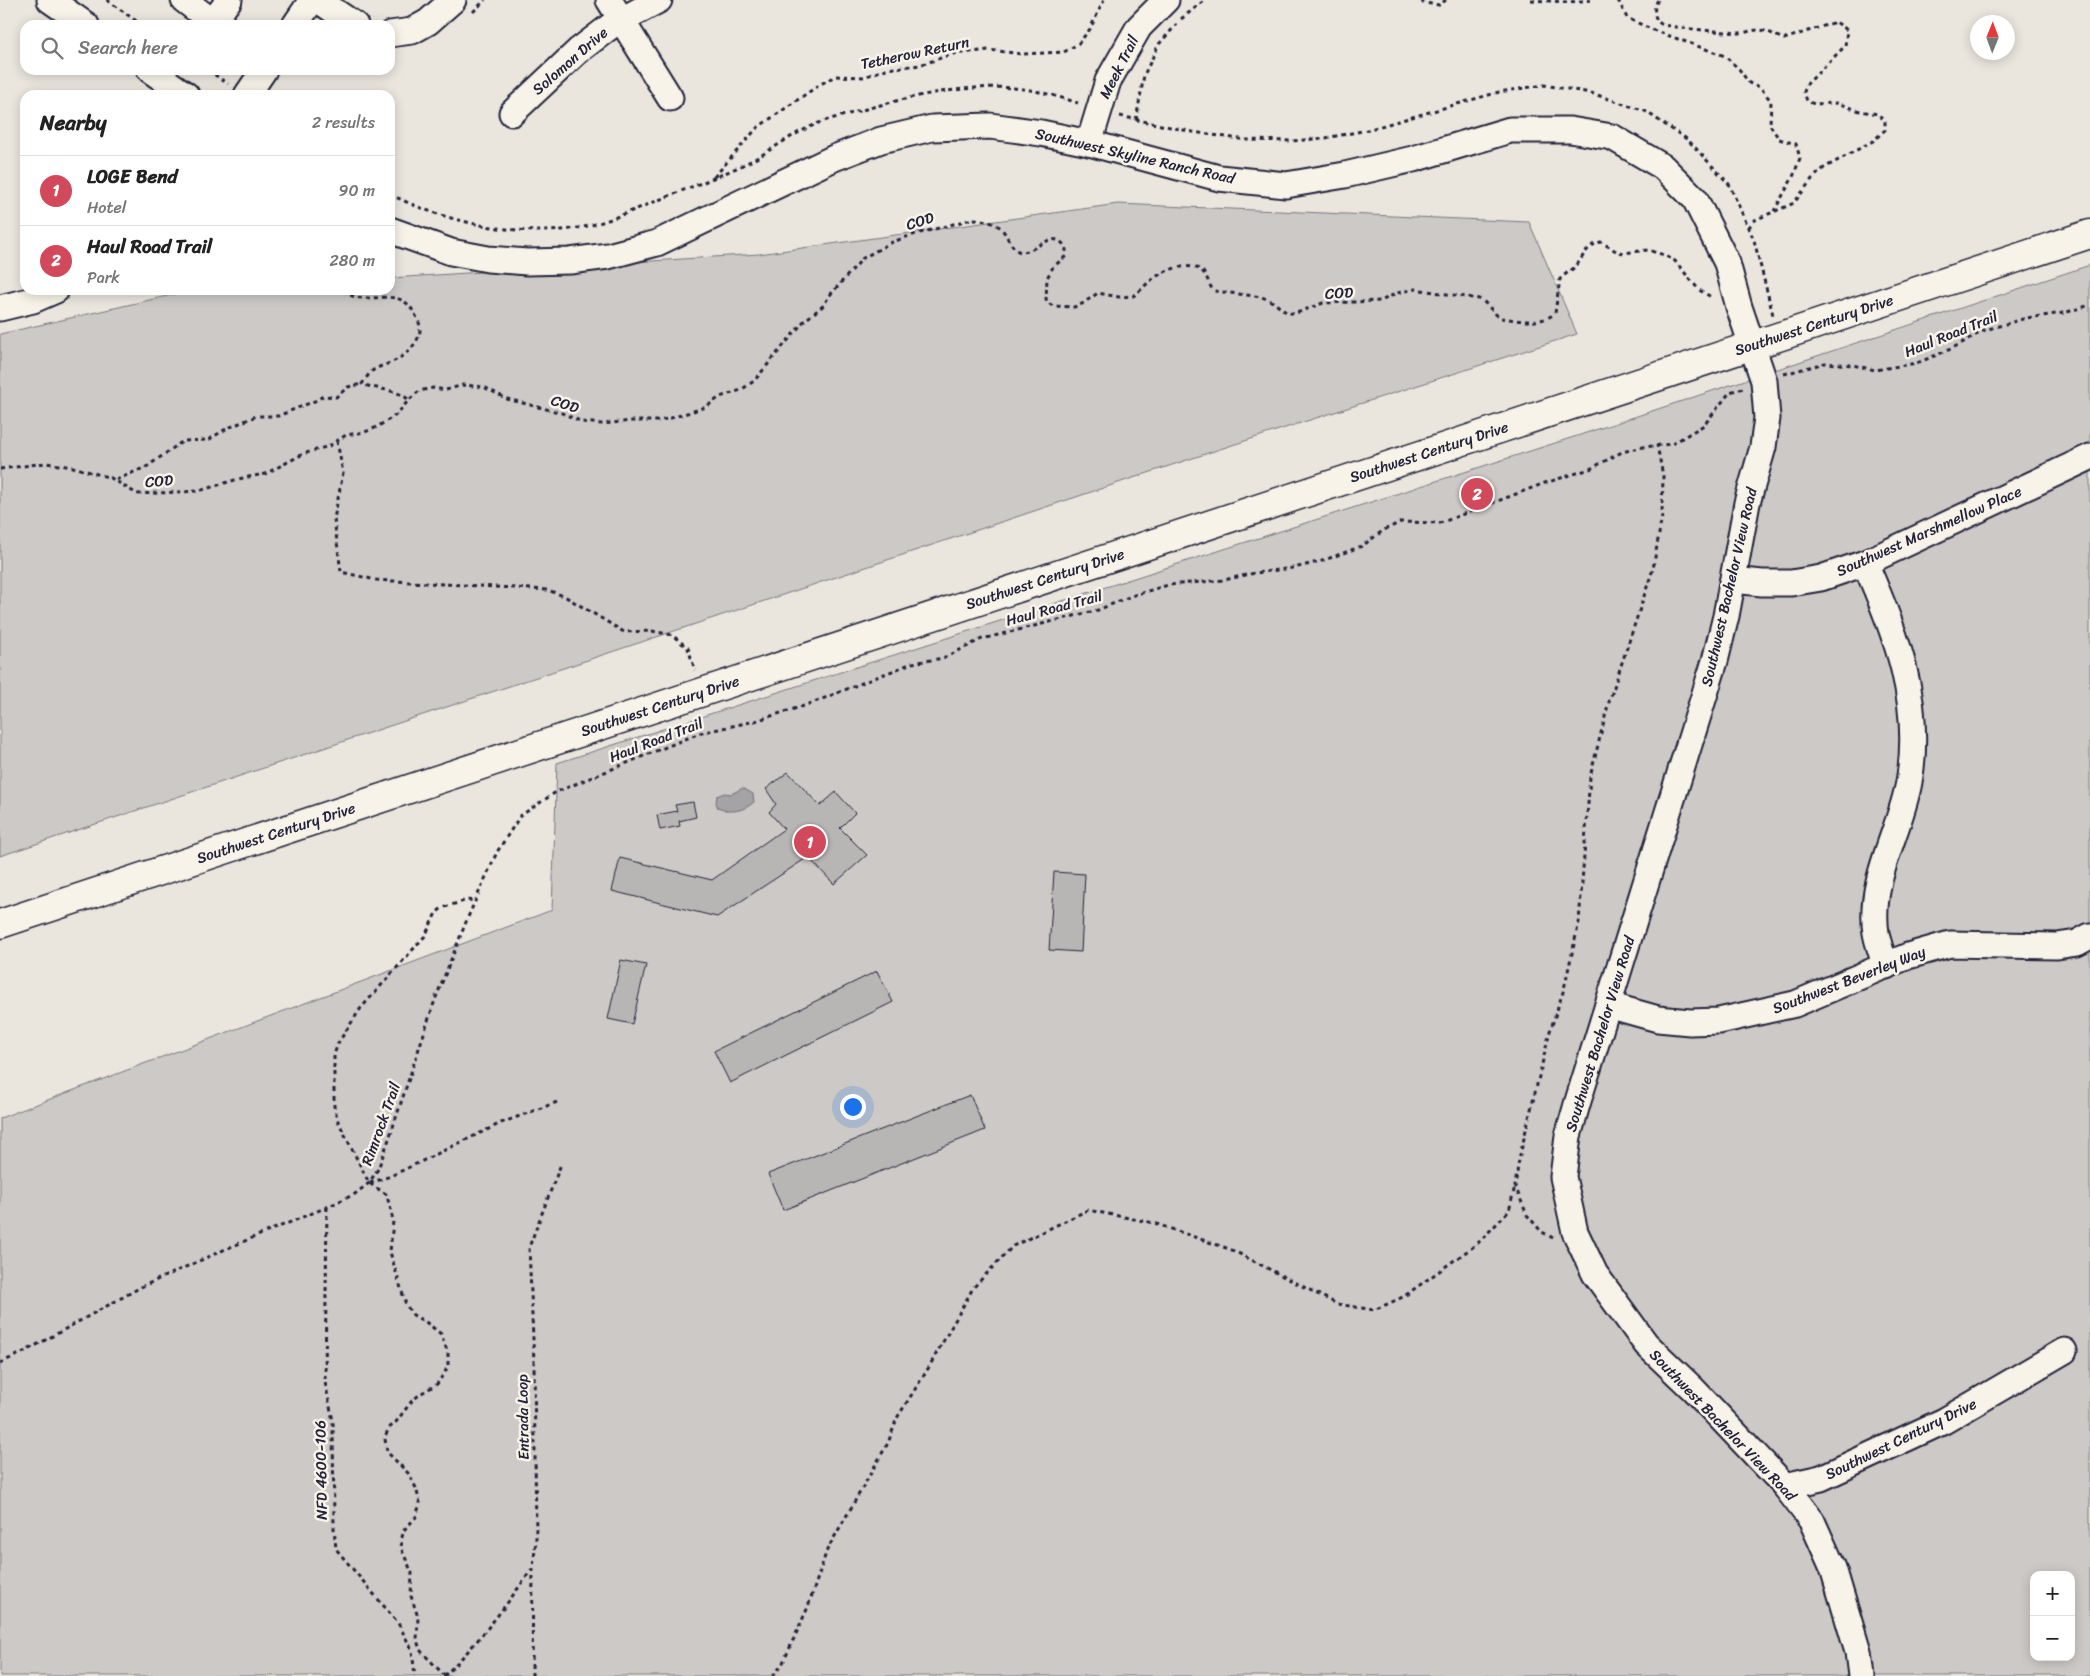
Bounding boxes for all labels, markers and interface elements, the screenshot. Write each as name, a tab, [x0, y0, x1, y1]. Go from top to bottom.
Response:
north arrow	[1970, 15, 2015, 60]
search box	[20, 20, 395, 75]
street label: Solomon Drive	[526, 20, 614, 102]
street label: Tetherow Return	[858, 29, 972, 77]
street label: Meek Trail	[1092, 30, 1146, 103]
text: Search here	[78, 31, 178, 64]
icon: search	[38, 34, 66, 62]
text: Nearby	[40, 104, 106, 142]
text: 2 results	[312, 108, 375, 137]
street label: Southwest Skyline Ranch Road	[1033, 120, 1238, 192]
text: LOGE Bend	[87, 160, 178, 193]
text: 1	[53, 176, 59, 205]
text: 90 m	[339, 176, 375, 205]
text: Hotel	[87, 193, 126, 222]
street label: COD	[903, 204, 937, 238]
text: Haul Road Trail	[87, 230, 212, 263]
text: 2	[51, 246, 61, 275]
text: 280 m	[330, 246, 375, 275]
text: Park	[87, 263, 120, 292]
street label: COD	[1324, 279, 1354, 307]
street label: Southwest Century Drive	[1731, 287, 1897, 363]
street label: Haul Road Trail	[1900, 303, 2002, 365]
street label: COD	[548, 387, 583, 421]
street label: Southwest Century Drive	[1346, 414, 1512, 490]
street label: COD	[144, 467, 174, 495]
pin: 2	[1461, 475, 1493, 513]
street label: Southwest Marshmellow Place	[1832, 478, 2026, 584]
street label: Southwest Bachelor View Road	[1693, 484, 1765, 689]
street label: Southwest Century Drive	[962, 541, 1128, 617]
street label: Haul Road Trail	[1003, 582, 1106, 633]
street label: Southwest Century Drive	[577, 668, 743, 744]
street label: Haul Road Trail	[605, 710, 707, 770]
street label: Southwest Century Drive	[193, 795, 359, 871]
pin: 1	[794, 823, 826, 861]
street label: Southwest Bachelor View Road	[1558, 932, 1642, 1135]
street label: Southwest Beverley Way	[1769, 939, 1930, 1021]
street label: Rimrock Trail	[354, 1078, 408, 1169]
your location	[840, 1094, 866, 1120]
street label: Southwest Bachelor View Road	[1643, 1343, 1804, 1508]
street label: Entrada Loop	[509, 1374, 537, 1460]
street label: Southwest Century Drive	[1821, 1391, 1982, 1487]
street label: NFD 4600-106	[307, 1420, 335, 1520]
map controls	[2030, 1571, 2075, 1661]
button: +	[2030, 1571, 2075, 1616]
button: −	[2030, 1616, 2075, 1661]

